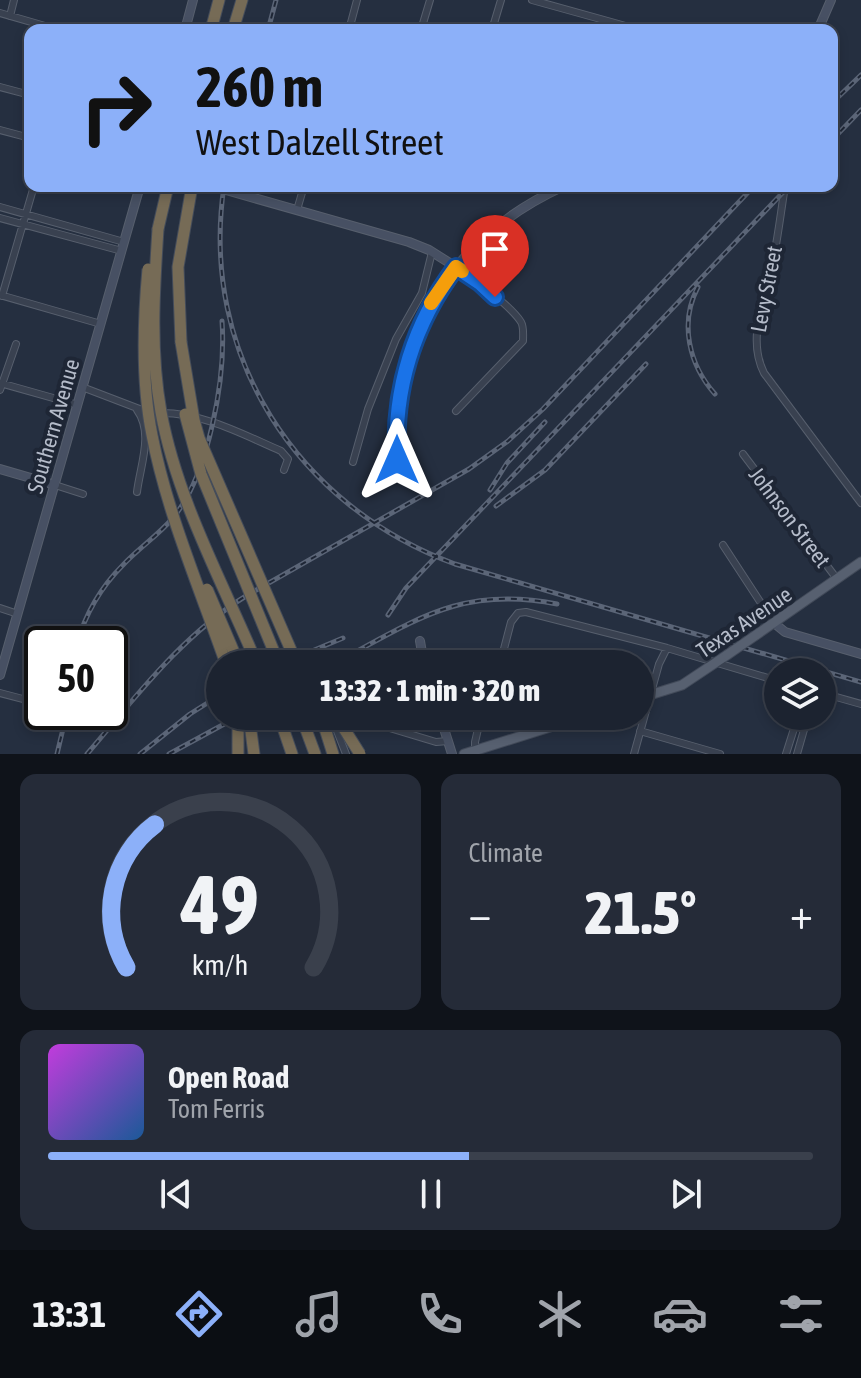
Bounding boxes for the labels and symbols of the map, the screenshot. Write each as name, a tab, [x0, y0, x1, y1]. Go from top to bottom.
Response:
pin	[461, 215, 529, 297]
street label: Levy Street	[745, 243, 787, 335]
street label: Southern Avenue	[21, 356, 85, 496]
position arrow	[355, 418, 439, 502]
street label: Johnson Street	[744, 462, 836, 572]
street label: Texas Avenue	[692, 581, 796, 663]
speed limit sign: 50	[24, 626, 128, 730]

